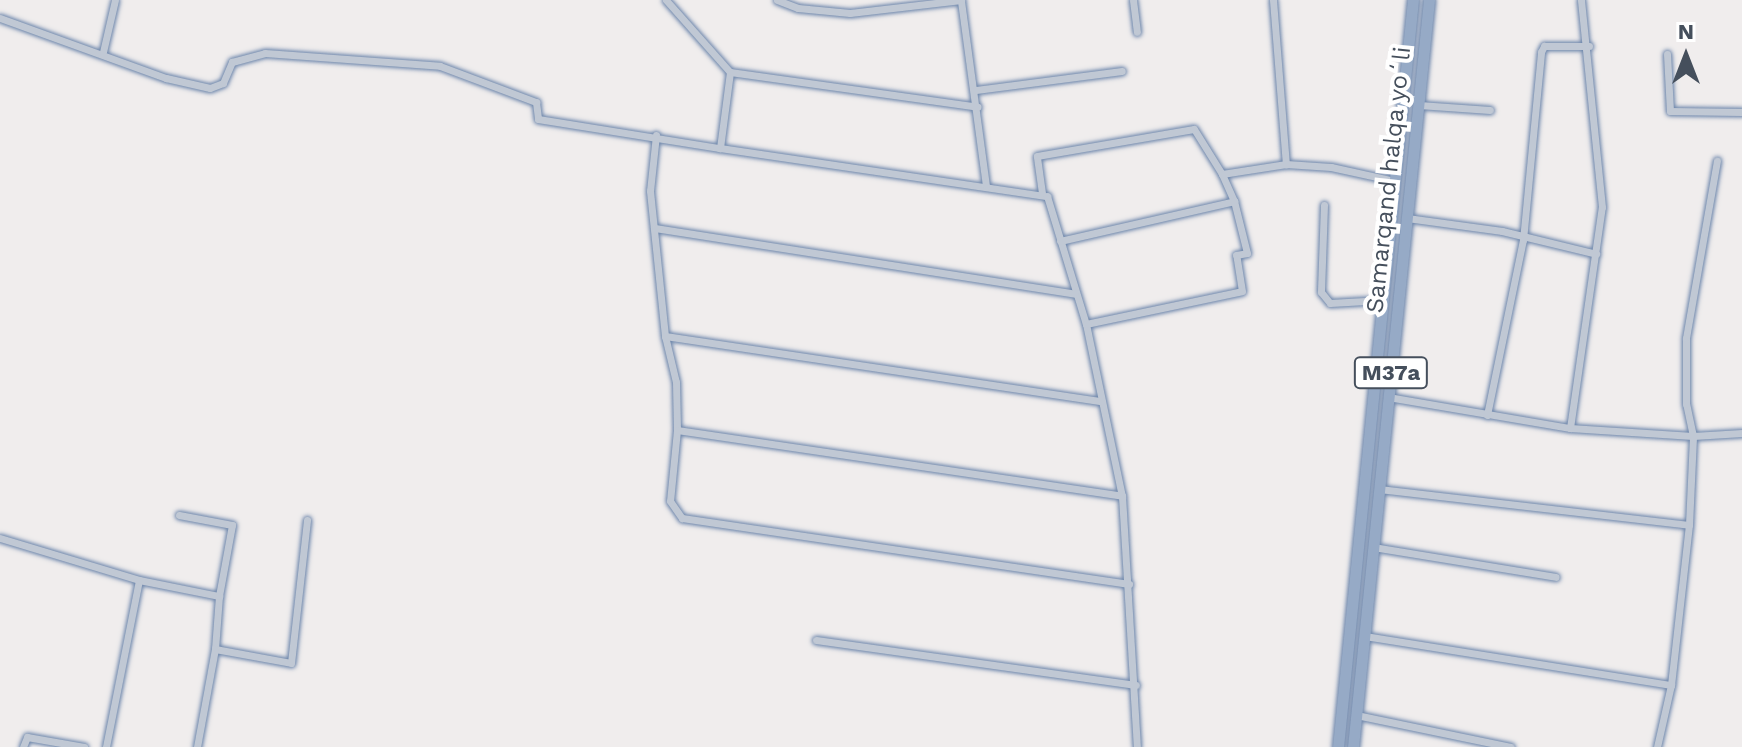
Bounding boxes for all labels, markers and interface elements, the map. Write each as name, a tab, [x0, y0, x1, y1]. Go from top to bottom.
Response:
north arrow	[1646, 16, 1726, 96]
text: N	[1678, 19, 1694, 44]
street label: Samarqand halqa yoʻli	[1361, 45, 1417, 315]
road number: M37a	[1353, 355, 1429, 391]

